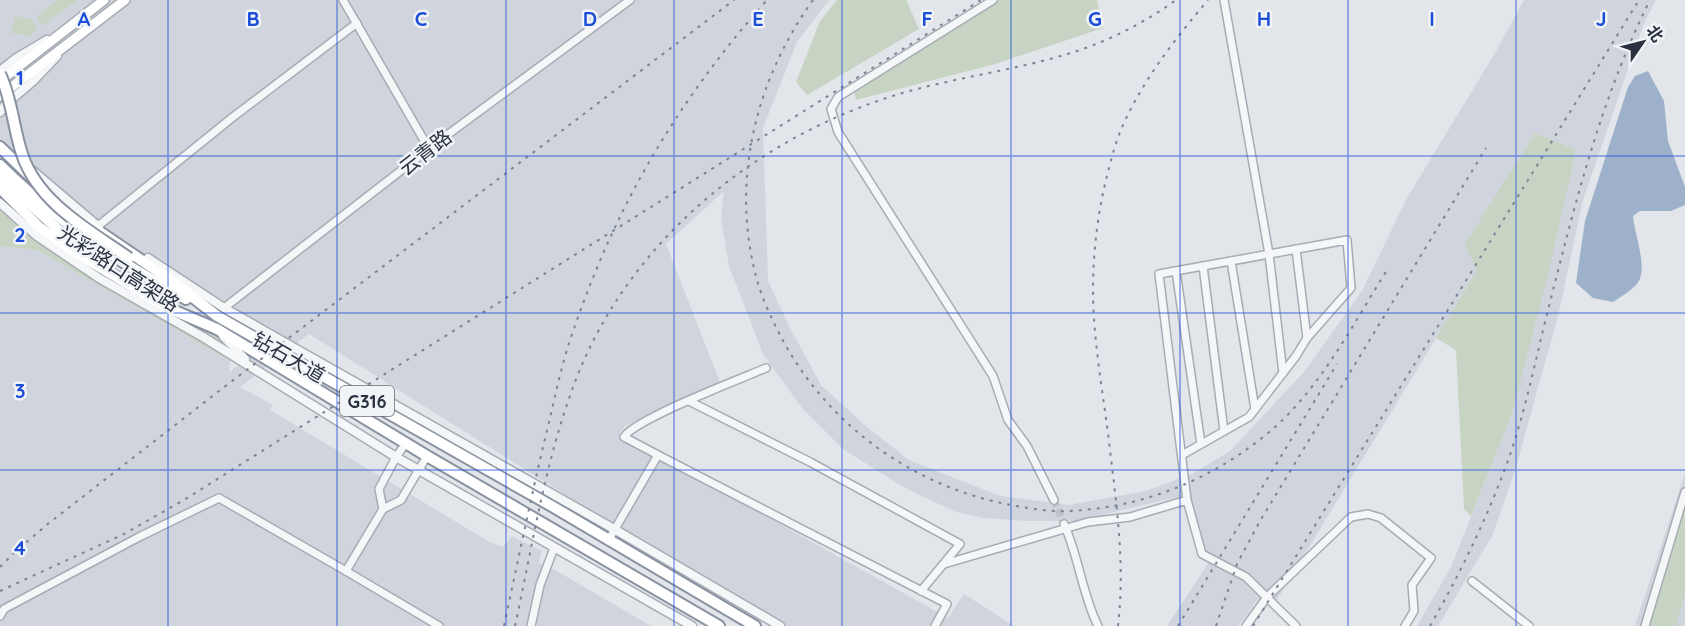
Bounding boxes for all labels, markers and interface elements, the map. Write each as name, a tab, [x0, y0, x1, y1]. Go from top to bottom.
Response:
text: A	[78, 6, 91, 31]
text: B	[246, 6, 260, 31]
text: C	[415, 6, 428, 31]
text: D	[583, 6, 597, 31]
text: E	[752, 6, 764, 31]
text: F	[921, 6, 933, 31]
text: G	[1088, 6, 1102, 31]
text: H	[1257, 6, 1271, 31]
text: I	[1429, 6, 1435, 31]
text: J	[1595, 6, 1607, 31]
north arrow	[1613, 12, 1673, 72]
text: 北	[1643, 21, 1668, 46]
text: 1	[16, 65, 24, 90]
street label: 云青路	[394, 124, 456, 180]
street label: 光彩路口高架路	[53, 219, 185, 317]
text: 2	[14, 222, 26, 247]
street label: 钻石大道	[248, 326, 330, 388]
text: 3	[15, 378, 25, 403]
road number: G316	[340, 386, 394, 416]
text: 4	[14, 535, 26, 560]

